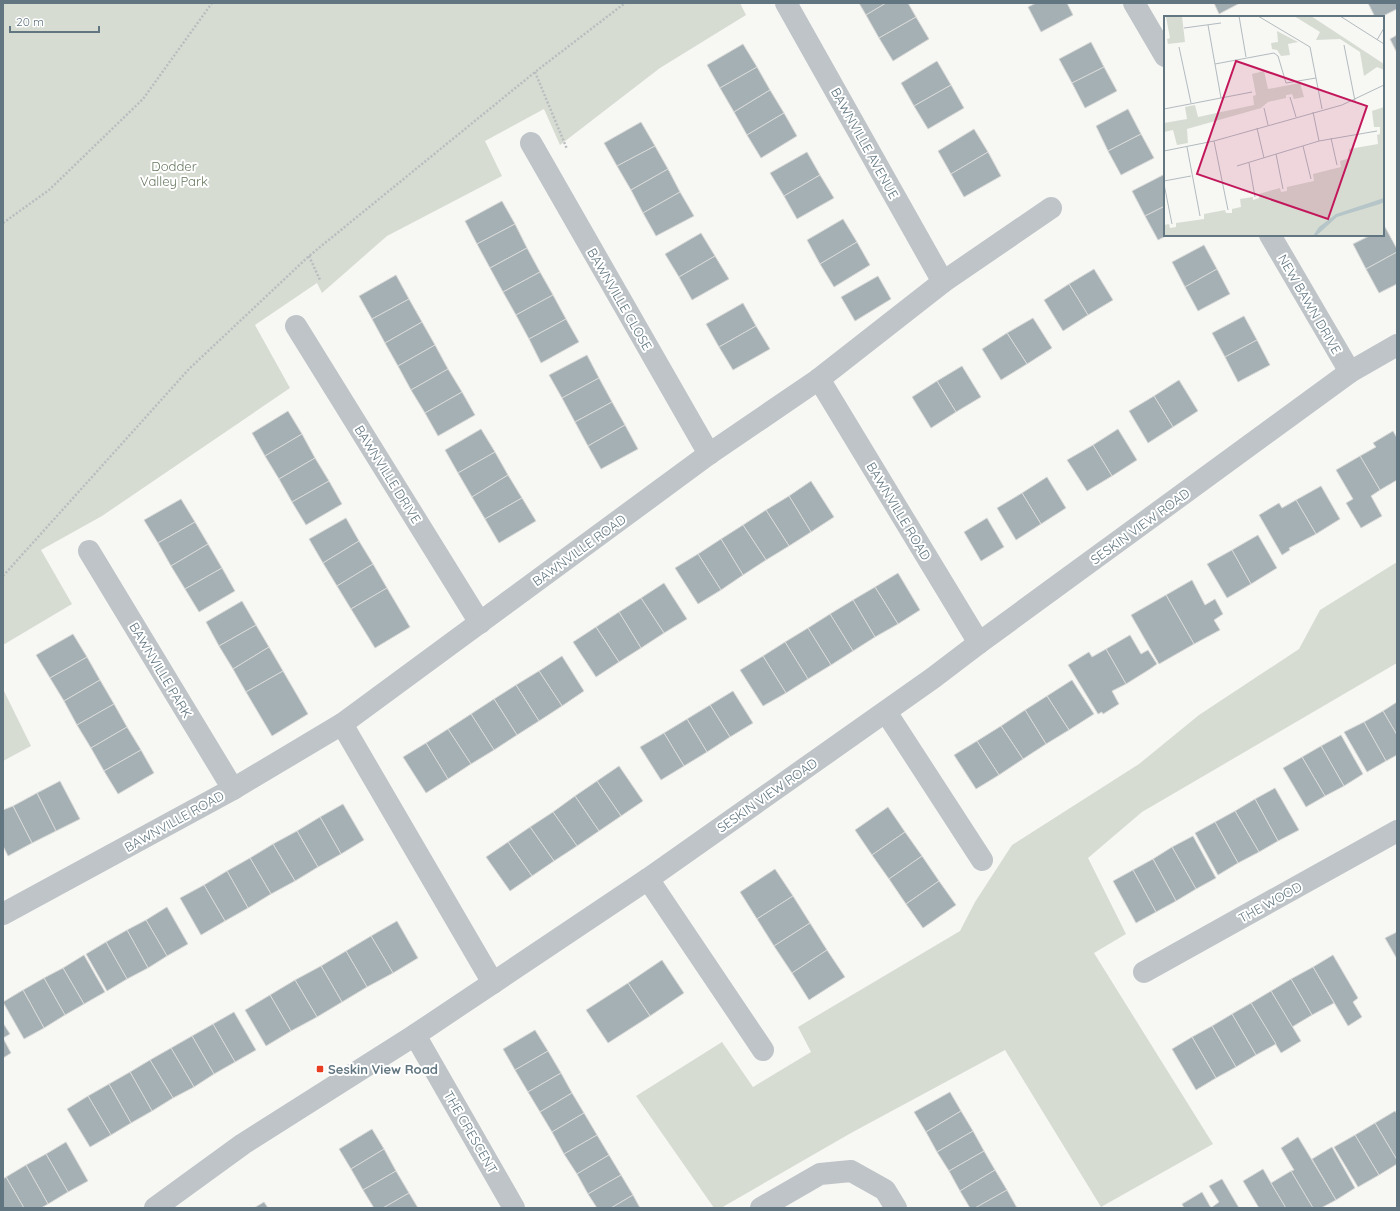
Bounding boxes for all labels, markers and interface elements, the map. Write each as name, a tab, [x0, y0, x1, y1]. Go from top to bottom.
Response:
scale bar	[10, 8, 99, 34]
text: 20 m	[16, 14, 44, 29]
inset map	[1164, 16, 1384, 236]
street label: BAWNVILLE AVENUE	[828, 85, 902, 201]
park label: Dodder Valley Park	[140, 158, 208, 189]
street label: BAWNVILLE CLOSE	[584, 245, 656, 353]
street label: NEW BAWN DRIVE	[1275, 251, 1345, 357]
street label: BAWNVILLE DRIVE	[351, 422, 425, 526]
street label: BAWNVILLE ROAD	[863, 459, 935, 563]
street label: SESKIN VIEW ROAD	[1087, 485, 1193, 567]
street label: BAWNVILLE ROAD	[529, 511, 629, 589]
street label: BAWNVILLE PARK	[126, 619, 196, 721]
street label: SESKIN VIEW ROAD	[714, 754, 820, 836]
street label: BAWNVILLE ROAD	[121, 787, 227, 855]
street label: THE WOOD	[1236, 878, 1304, 926]
place label: Seskin View Road	[328, 1061, 438, 1077]
marker: Seskin View Road	[315, 1064, 325, 1074]
street label: THE CRESCENT	[441, 1088, 501, 1176]

